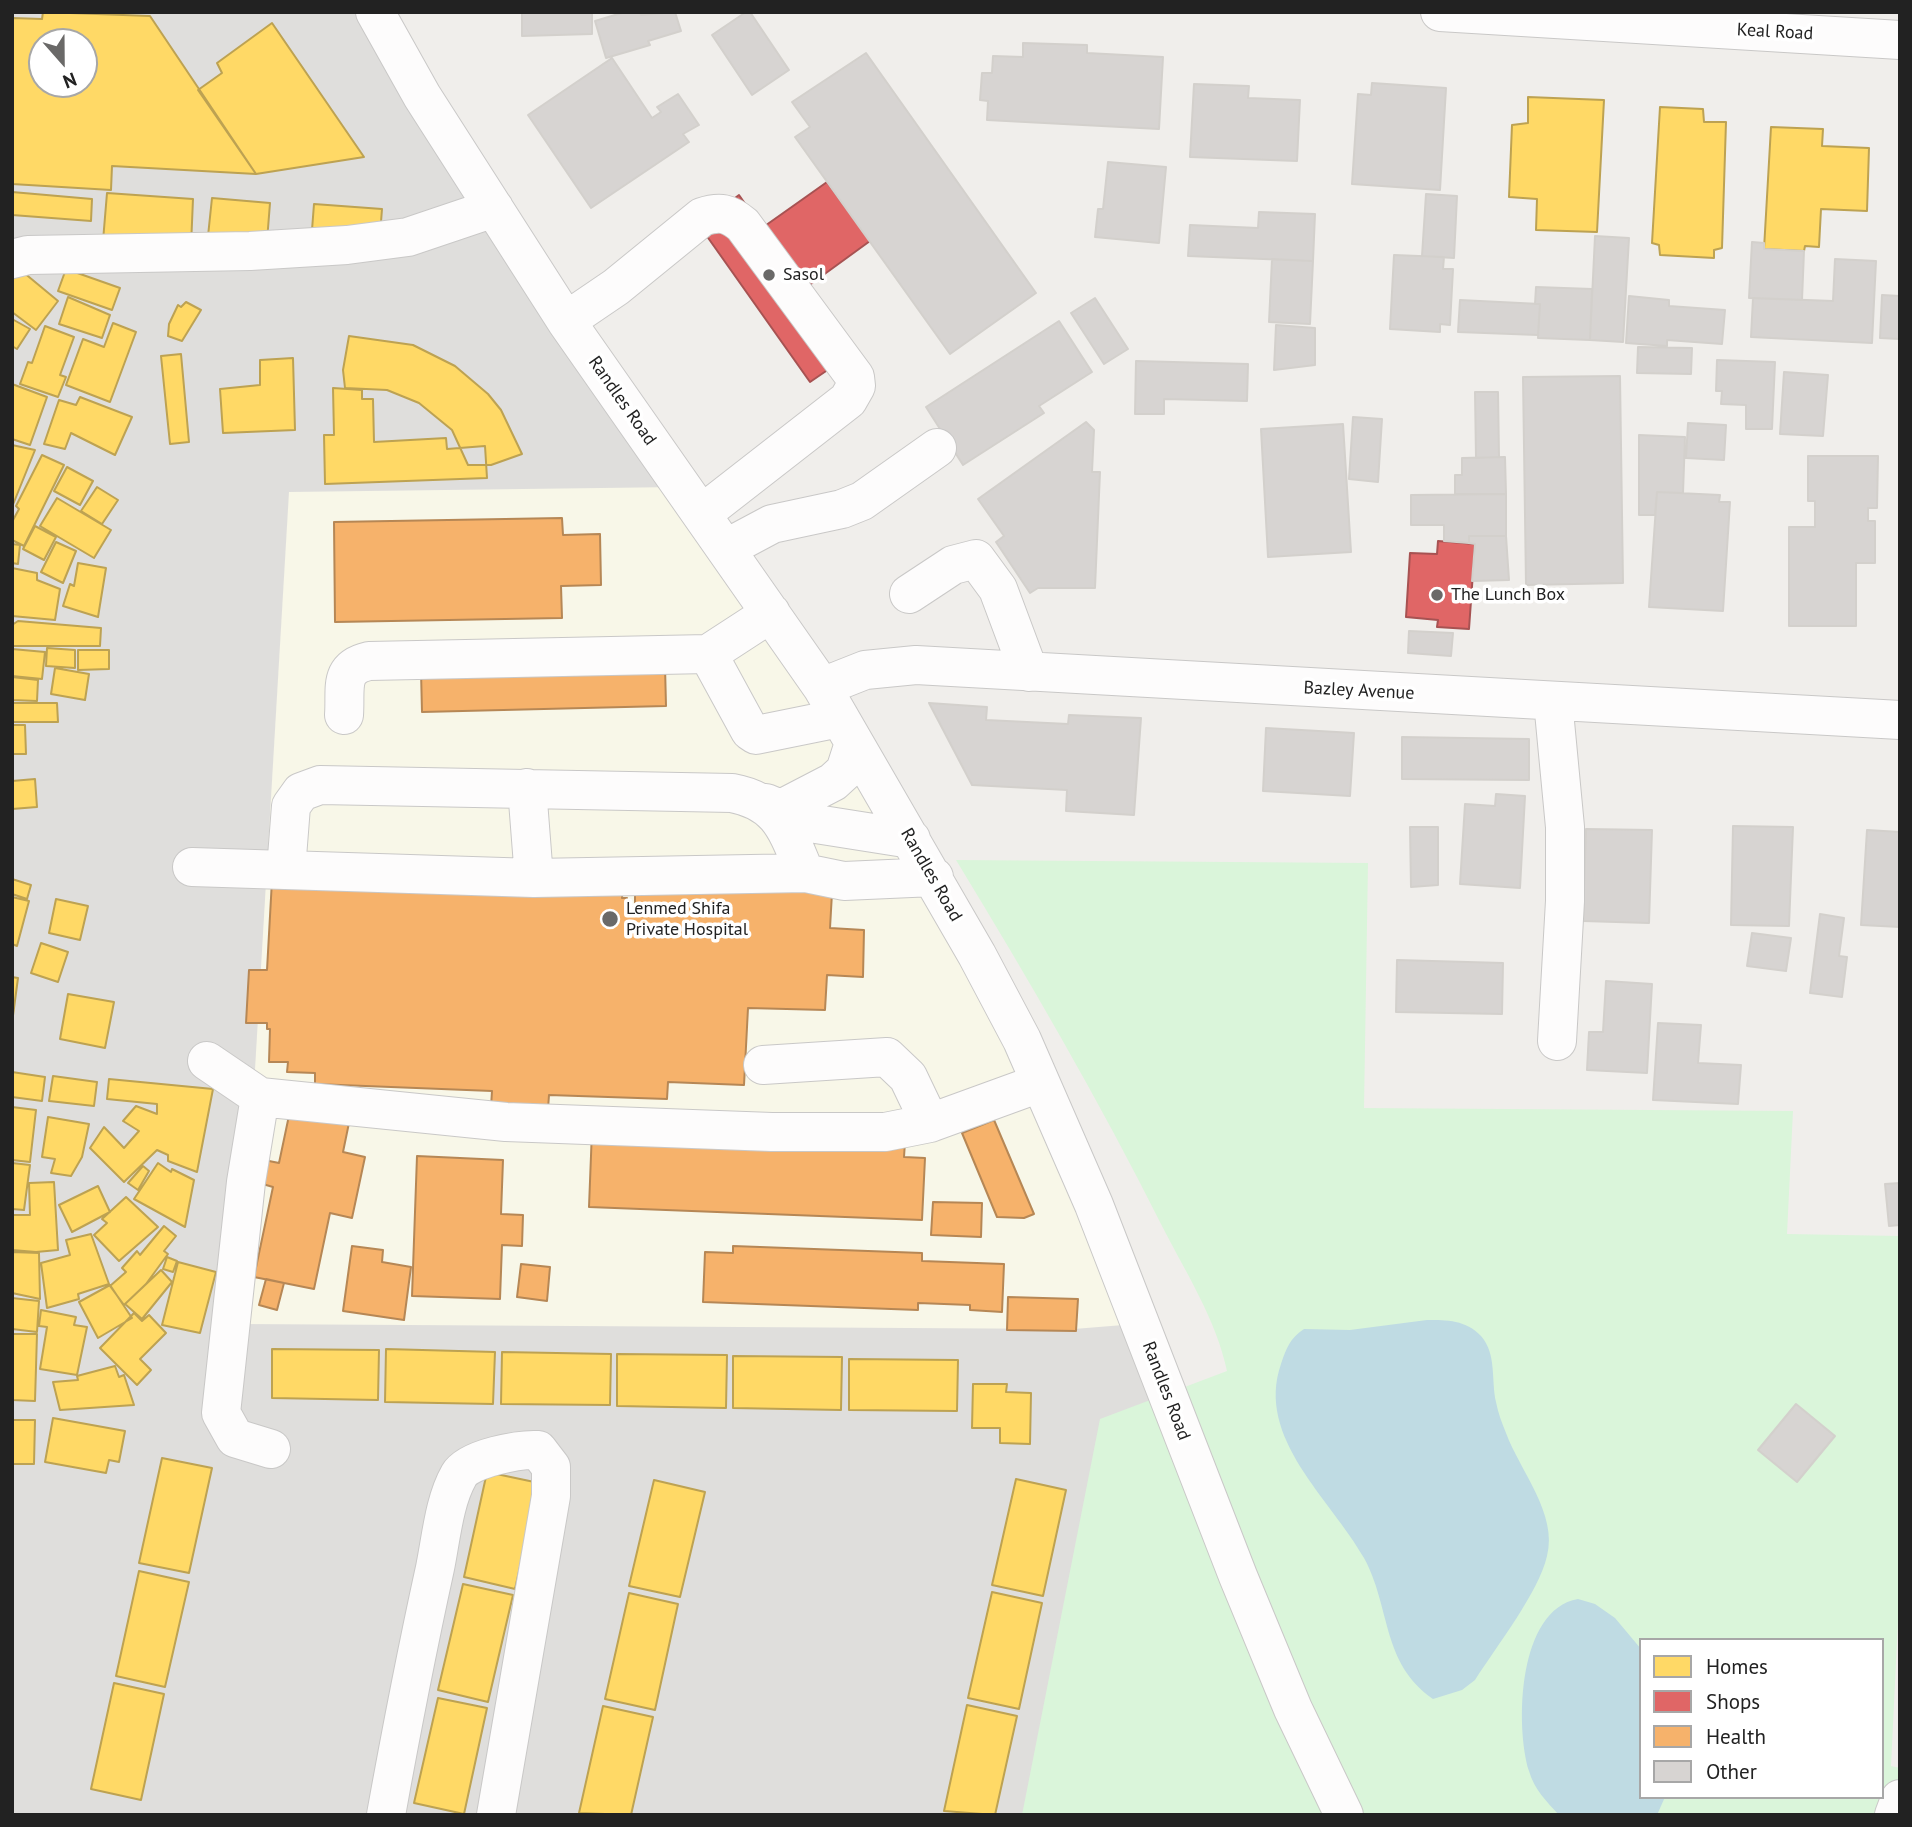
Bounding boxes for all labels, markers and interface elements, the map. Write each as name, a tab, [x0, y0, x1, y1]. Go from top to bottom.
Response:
street label: Keal Road	[1736, 19, 1814, 45]
north arrow	[28, 28, 98, 98]
text: N	[60, 67, 80, 94]
place label: Sasol	[783, 264, 824, 286]
marker: Sasol	[761, 267, 777, 283]
street label: Randles Road	[583, 352, 661, 450]
place label: The Lunch Box	[1451, 584, 1565, 606]
marker: The Lunch Box	[1429, 587, 1445, 603]
street label: Bazley Avenue	[1303, 677, 1415, 705]
street label: Randles Road	[896, 825, 966, 925]
place label: Lenmed Shifa Private Hospital	[626, 898, 748, 940]
marker: Lenmed Shifa Private Hospital	[600, 909, 620, 929]
street label: Randles Road	[1137, 1339, 1195, 1443]
legend	[1639, 1638, 1884, 1799]
text: Homes	[1706, 1653, 1768, 1680]
text: Shops	[1706, 1688, 1760, 1715]
text: Health	[1706, 1723, 1766, 1750]
text: Other	[1706, 1758, 1757, 1785]

